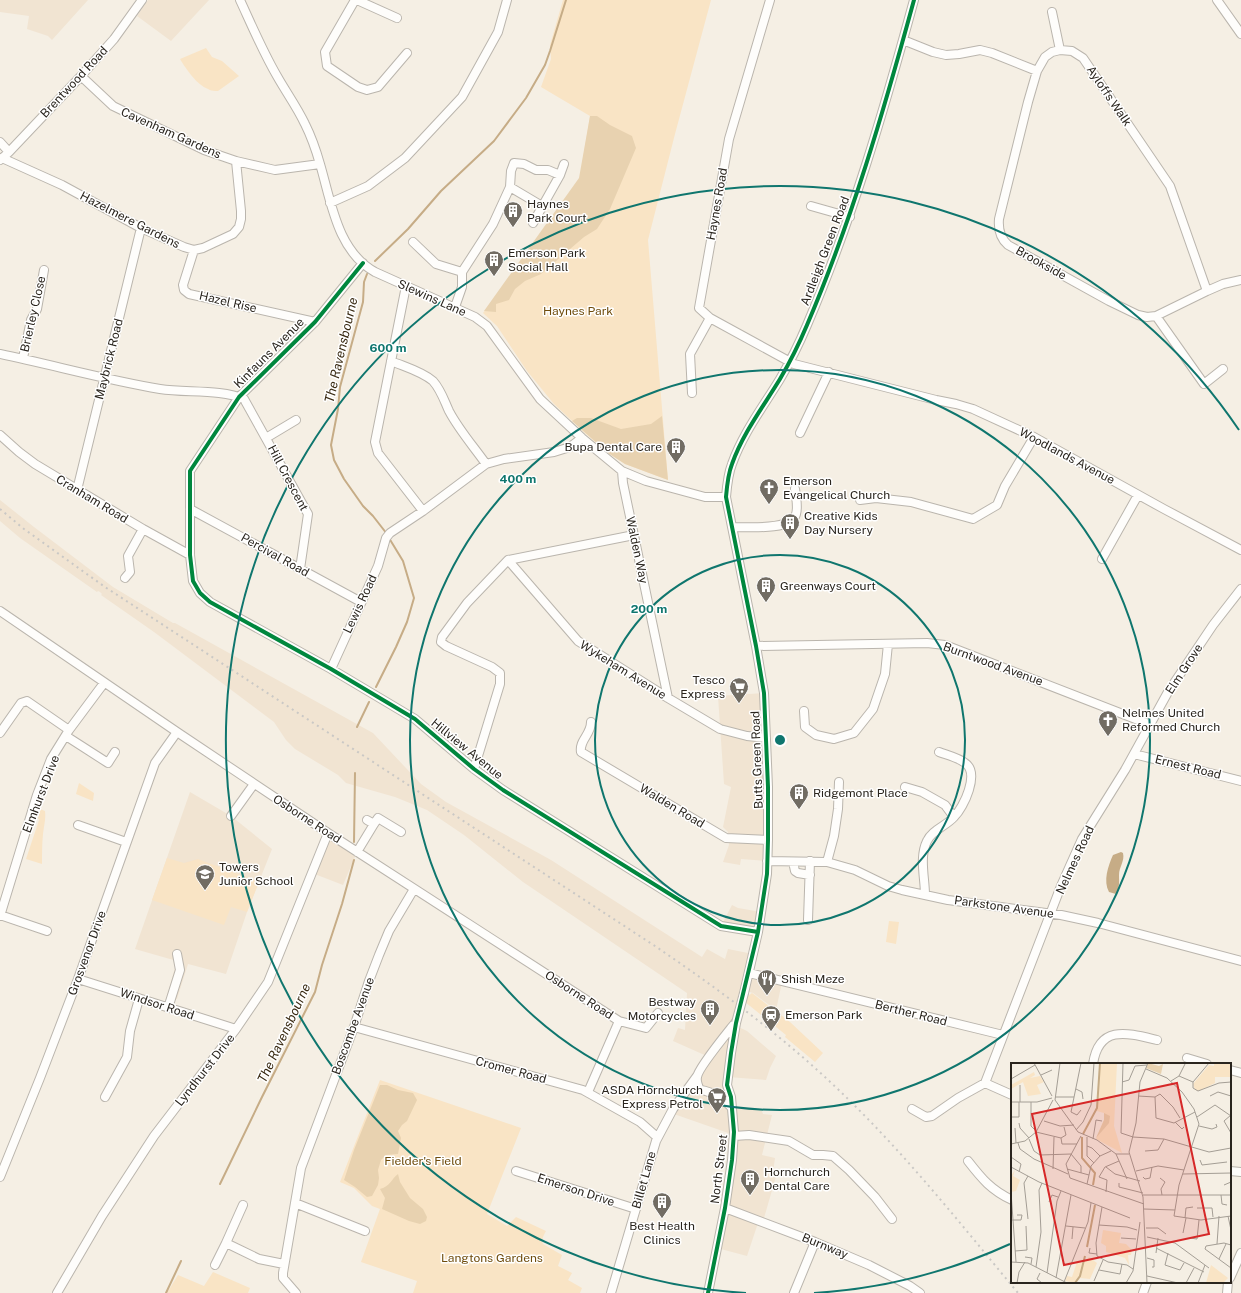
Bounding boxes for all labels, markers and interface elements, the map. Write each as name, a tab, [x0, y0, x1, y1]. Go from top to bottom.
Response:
street label: Brentwood Road	[37, 44, 111, 120]
street label: Ayloffs Walk	[1084, 63, 1134, 129]
street label: Cavenham Gardens	[119, 105, 223, 161]
street label: Haynes Road	[704, 167, 730, 241]
street label: Hazelmere Gardens	[78, 189, 182, 251]
street label: Ardleigh Green Road	[798, 194, 852, 308]
place label: Haynes Park Court	[527, 197, 587, 225]
building icon: Haynes Park Court	[502, 200, 524, 228]
street label: Brookside	[1013, 243, 1069, 283]
place label: Emerson Park Social Hall	[508, 246, 586, 274]
building icon: Emerson Park Social Hall	[483, 249, 505, 277]
street label: Brierley Close	[17, 274, 49, 353]
street label: Slewins Lane	[396, 277, 469, 319]
street label: Hazel Rise	[198, 289, 258, 315]
water label: The Ravensbourne	[322, 296, 360, 404]
park label: Haynes Park	[543, 304, 613, 318]
street label: Kinfauns Avenue	[231, 315, 307, 391]
street label: Maybrick Road	[92, 317, 126, 401]
text: 600 m	[370, 341, 407, 355]
street label: Woodlands Avenue	[1017, 425, 1117, 487]
building icon: Bupa Dental Care	[665, 436, 687, 464]
place label: Bupa Dental Care	[564, 440, 662, 454]
street label: Hill Crescent	[265, 443, 311, 514]
street label: Cranham Road	[53, 472, 131, 526]
text: 400 m	[500, 472, 537, 486]
place label: Emerson Evangelical Church	[783, 474, 890, 502]
church icon: Emerson Evangelical Church	[758, 477, 780, 505]
place label: Creative Kids Day Nursery	[804, 509, 878, 537]
building icon: Creative Kids Day Nursery	[779, 512, 801, 540]
street label: Walden Way	[623, 515, 651, 585]
street label: Percival Road	[238, 530, 312, 580]
street label: Lewis Road	[340, 572, 380, 636]
building icon: Greenways Court	[755, 575, 777, 603]
place label: Greenways Court	[780, 579, 876, 593]
text: 200 m	[631, 602, 667, 616]
street label: Wykeham Avenue	[577, 638, 669, 702]
street label: Burntwood Avenue	[941, 639, 1045, 689]
street label: Elm Grove	[1163, 641, 1205, 697]
place label: Tesco Express	[680, 673, 725, 701]
supermarket icon: Tesco Express	[728, 676, 750, 704]
place label: Nelmes United Reformed Church	[1122, 706, 1220, 734]
church icon: Nelmes United Reformed Church	[1097, 709, 1119, 737]
street label: Butts Green Road	[748, 711, 766, 809]
street label: Hillview Avenue	[428, 716, 506, 782]
centre of rings	[773, 733, 787, 747]
street label: Ernest Road	[1154, 752, 1222, 782]
street label: Elmhurst Drive	[20, 753, 62, 835]
street label: Walden Road	[637, 781, 707, 831]
building icon: Ridgemont Place	[788, 782, 810, 810]
place label: Ridgemont Place	[813, 786, 908, 800]
street label: Osborne Road	[270, 792, 344, 846]
street label: Nelmes Road	[1053, 824, 1097, 896]
place label: Towers Junior School	[219, 860, 294, 888]
school or university icon: Towers Junior School	[194, 863, 216, 891]
street label: Parkstone Avenue	[953, 893, 1055, 921]
street label: Grosvenor Drive	[65, 909, 109, 997]
street label: Osborne Road	[542, 968, 616, 1022]
restaurant icon: Shish Meze	[756, 968, 778, 996]
place label: Shish Meze	[781, 972, 845, 986]
street label: Boscombe Avenue	[329, 975, 377, 1077]
water label: The Ravensbourne	[254, 981, 314, 1085]
street label: Windsor Road	[118, 985, 196, 1023]
place label: Bestway Motorcycles	[628, 995, 697, 1023]
street label: Berther Road	[873, 997, 949, 1029]
building icon: Bestway Motorcycles	[699, 998, 721, 1026]
station icon: Emerson Park	[760, 1004, 782, 1032]
place label: Emerson Park	[785, 1008, 863, 1022]
street label: Lyndhurst Drive	[172, 1031, 238, 1109]
street label: Cromer Road	[474, 1054, 548, 1086]
inset map	[1011, 1063, 1231, 1283]
place label: ASDA Hornchurch Express Petrol	[601, 1083, 703, 1111]
supermarket icon: ASDA Hornchurch Express Petrol	[706, 1086, 728, 1114]
street label: North Street	[708, 1133, 730, 1205]
street label: Billet Lane	[629, 1149, 659, 1210]
park label: Fielder's Field	[384, 1154, 462, 1168]
place label: Hornchurch Dental Care	[764, 1165, 830, 1193]
building icon: Hornchurch Dental Care	[739, 1168, 761, 1196]
street label: Emerson Drive	[536, 1171, 617, 1209]
building icon: Best Health Clinics	[651, 1191, 673, 1219]
place label: Best Health Clinics	[629, 1219, 695, 1247]
street label: Burnway	[800, 1230, 851, 1262]
park label: Langtons Gardens	[441, 1251, 543, 1265]

